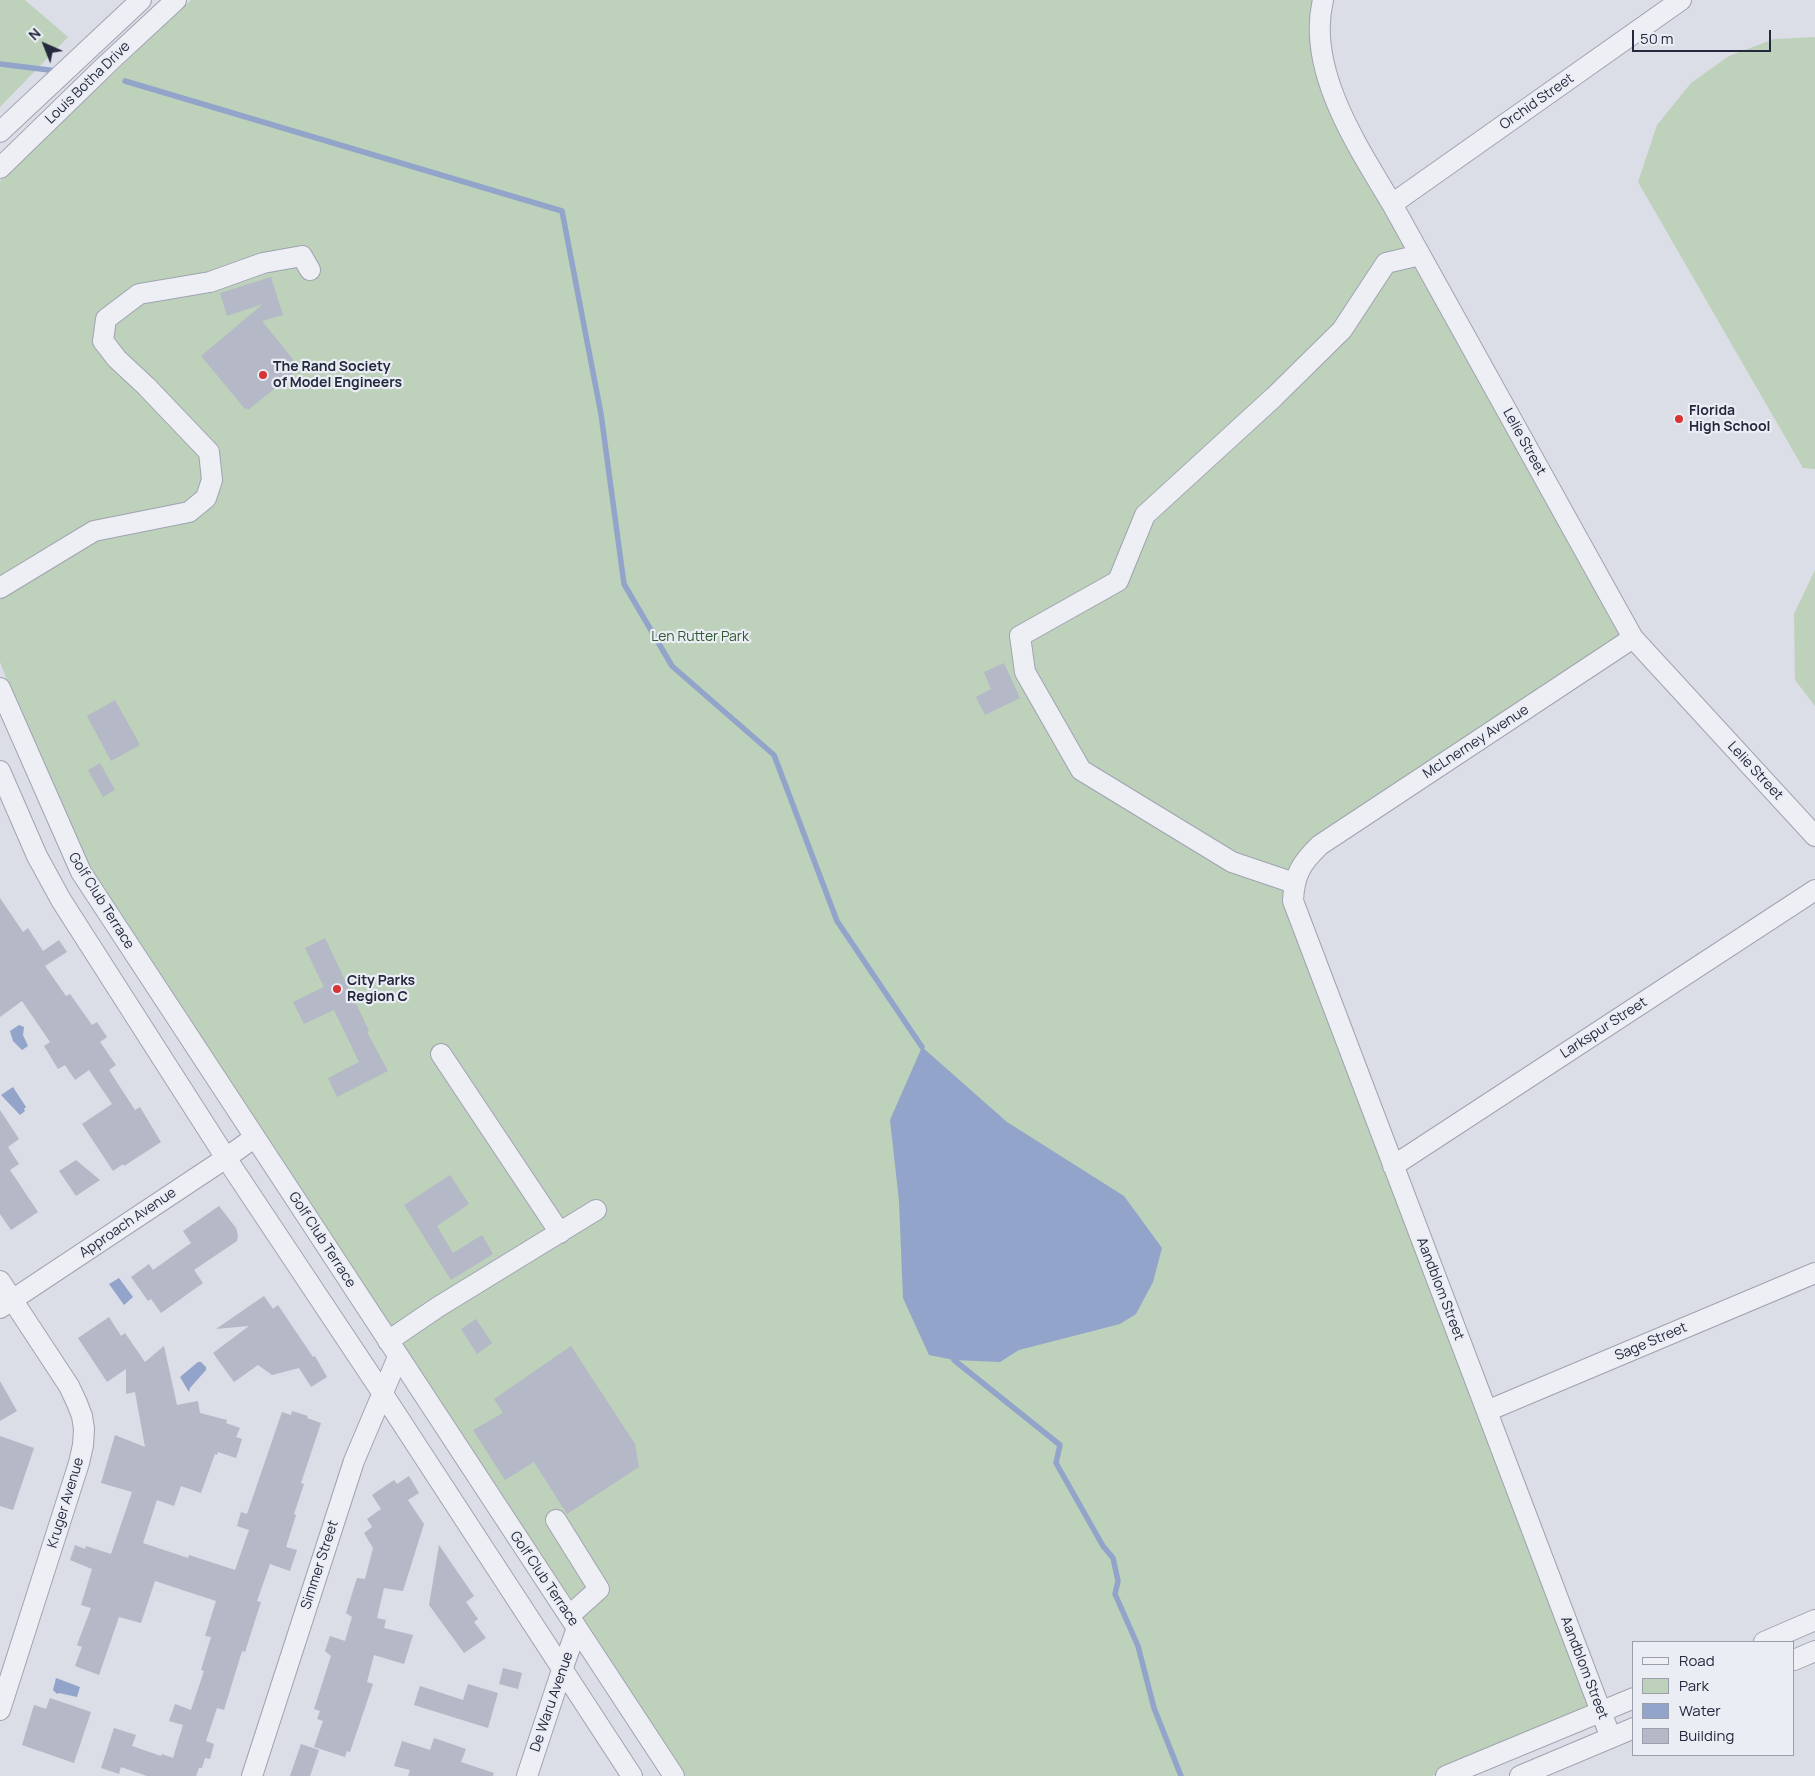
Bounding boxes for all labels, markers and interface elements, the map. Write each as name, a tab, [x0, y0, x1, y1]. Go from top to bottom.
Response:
north arrow	[20, 20, 70, 70]
scale bar	[1635, 20, 1774, 52]
text: N	[24, 24, 44, 44]
text: 50 m	[1640, 28, 1674, 49]
street label: Louis Botha Drive	[42, 38, 134, 128]
street label: Orchid Street	[1497, 70, 1577, 134]
place label: The Rand Society of Model Engineers	[273, 359, 402, 392]
marker: The Rand Society of Model Engineers	[257, 369, 269, 381]
place label: Florida High School	[1689, 403, 1770, 436]
street label: Lelie Street	[1499, 406, 1549, 478]
marker: Florida High School	[1673, 413, 1685, 425]
park label: Len Rutter Park	[651, 629, 749, 645]
street label: McLnerney Avenue	[1420, 702, 1532, 782]
street label: Lelie Street	[1724, 738, 1786, 804]
street label: Golf Club Terrace	[65, 850, 137, 952]
place label: City Parks Region C	[347, 973, 415, 1006]
marker: City Parks Region C	[331, 983, 343, 995]
street label: Larkspur Street	[1558, 994, 1650, 1062]
street label: Approach Avenue	[76, 1184, 180, 1262]
street label: Golf Club Terrace	[285, 1189, 359, 1291]
street label: Aandblom Street	[1413, 1235, 1467, 1343]
street label: Sage Street	[1612, 1319, 1690, 1365]
street label: Kruger Avenue	[44, 1456, 88, 1550]
street label: Simmer Street	[298, 1518, 342, 1612]
street label: Golf Club Terrace	[506, 1528, 582, 1630]
street label: Aandblom Street	[1557, 1614, 1611, 1722]
legend	[1632, 1641, 1795, 1756]
street label: De Waru Avenue	[527, 1650, 577, 1754]
text: Road	[1679, 1650, 1715, 1671]
text: Park	[1679, 1675, 1709, 1696]
text: Water	[1679, 1700, 1721, 1721]
text: Building	[1679, 1725, 1734, 1746]

